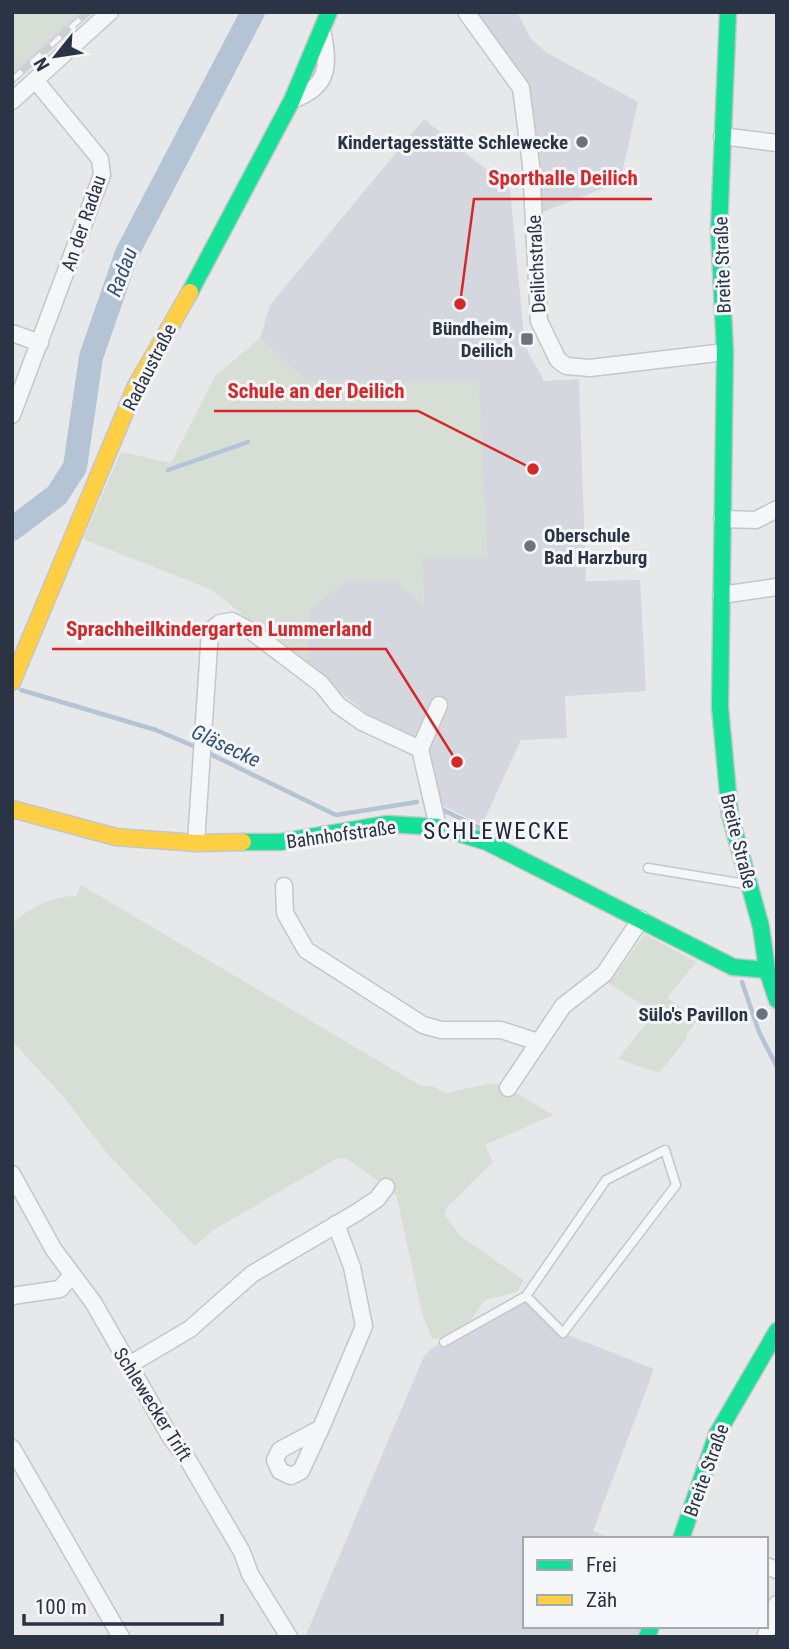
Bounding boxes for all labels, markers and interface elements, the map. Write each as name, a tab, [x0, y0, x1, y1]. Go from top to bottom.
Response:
north arrow	[21, 21, 91, 91]
text: N	[29, 53, 55, 75]
place label: Kindertagesstätte Schlewecke	[337, 131, 568, 154]
marker: Kindertagesstätte Schlewecke	[574, 134, 590, 150]
callout: Sporthalle Deilich	[474, 157, 652, 199]
text: Sporthalle Deilich	[488, 166, 638, 190]
street label: An der Radau	[56, 172, 111, 274]
street label: Deilichstraße	[522, 214, 551, 314]
street label: Breite Straße	[709, 216, 736, 314]
water label: Radau	[102, 244, 142, 300]
place label: Bündheim, Deilich	[432, 317, 513, 362]
street label: Radaustraße	[118, 320, 181, 415]
marker: Bündheim, Deilich	[519, 331, 535, 347]
callout: Schule an der Deilich	[214, 369, 418, 411]
text: Schule an der Deilich	[228, 379, 404, 403]
place label: Oberschule Bad Harzburg	[544, 524, 647, 569]
marker: Oberschule Bad Harzburg	[522, 538, 538, 554]
callout: Sprachheilkindergarten Lummerland	[52, 607, 386, 649]
text: Sprachheilkindergarten Lummerland	[66, 617, 372, 641]
water label: Gläsecke	[188, 720, 264, 772]
street label: Breite Straße	[716, 791, 761, 891]
street label: Bahnhofstraße	[285, 815, 397, 854]
district label: SCHLEWECKE	[423, 818, 571, 845]
place label: Sülo's Pavillon	[639, 1003, 748, 1026]
marker: Sülo's Pavillon	[754, 1006, 770, 1022]
street label: Schlewecker Trift	[109, 1343, 197, 1465]
street label: Breite Straße	[679, 1421, 734, 1520]
legend	[523, 1537, 768, 1628]
text: Frei	[586, 1553, 617, 1577]
scale bar	[24, 1582, 222, 1626]
text: Zäh	[586, 1588, 617, 1612]
text: 100 m	[35, 1595, 87, 1619]

